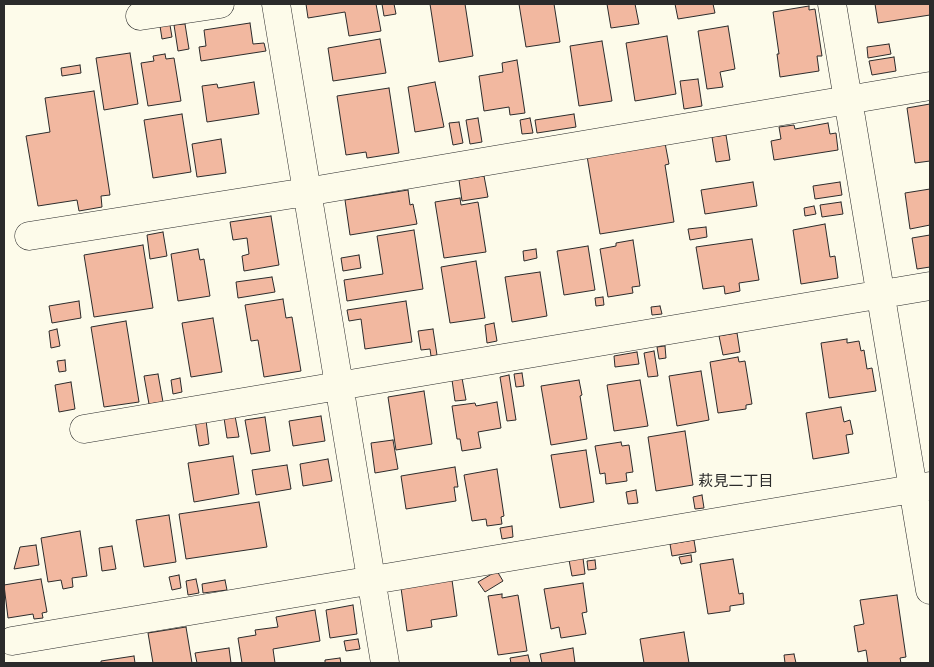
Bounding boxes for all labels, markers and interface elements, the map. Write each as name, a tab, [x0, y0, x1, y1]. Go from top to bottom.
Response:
district label: 萩見二丁目	[699, 473, 773, 491]

